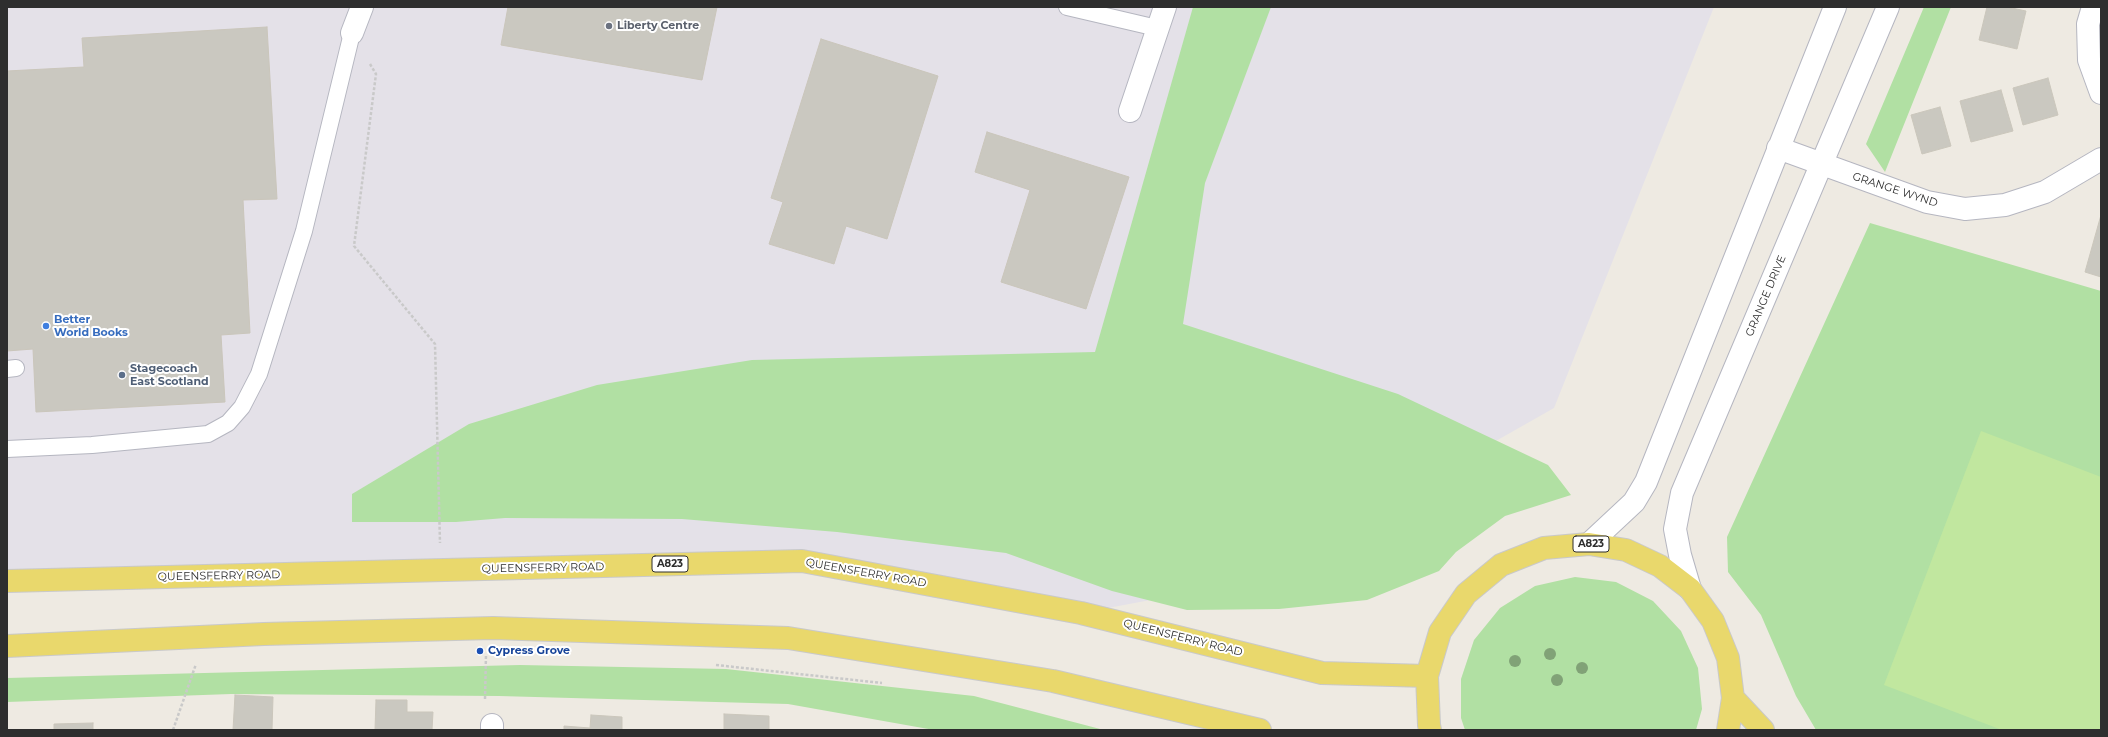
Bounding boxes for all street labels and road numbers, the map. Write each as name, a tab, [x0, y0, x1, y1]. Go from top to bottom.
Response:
street label: GRANGE WYND	[1851, 170, 1939, 210]
street label: GRANGE DRIVE	[1743, 253, 1789, 339]
road number: A823	[1573, 536, 1609, 552]
road number: A823	[652, 556, 688, 572]
street label: QUEENSFERRY ROAD	[805, 556, 927, 590]
street label: QUEENSFERRY ROAD	[482, 560, 604, 576]
street label: QUEENSFERRY ROAD	[158, 568, 280, 584]
street label: QUEENSFERRY ROAD	[1122, 617, 1244, 659]

